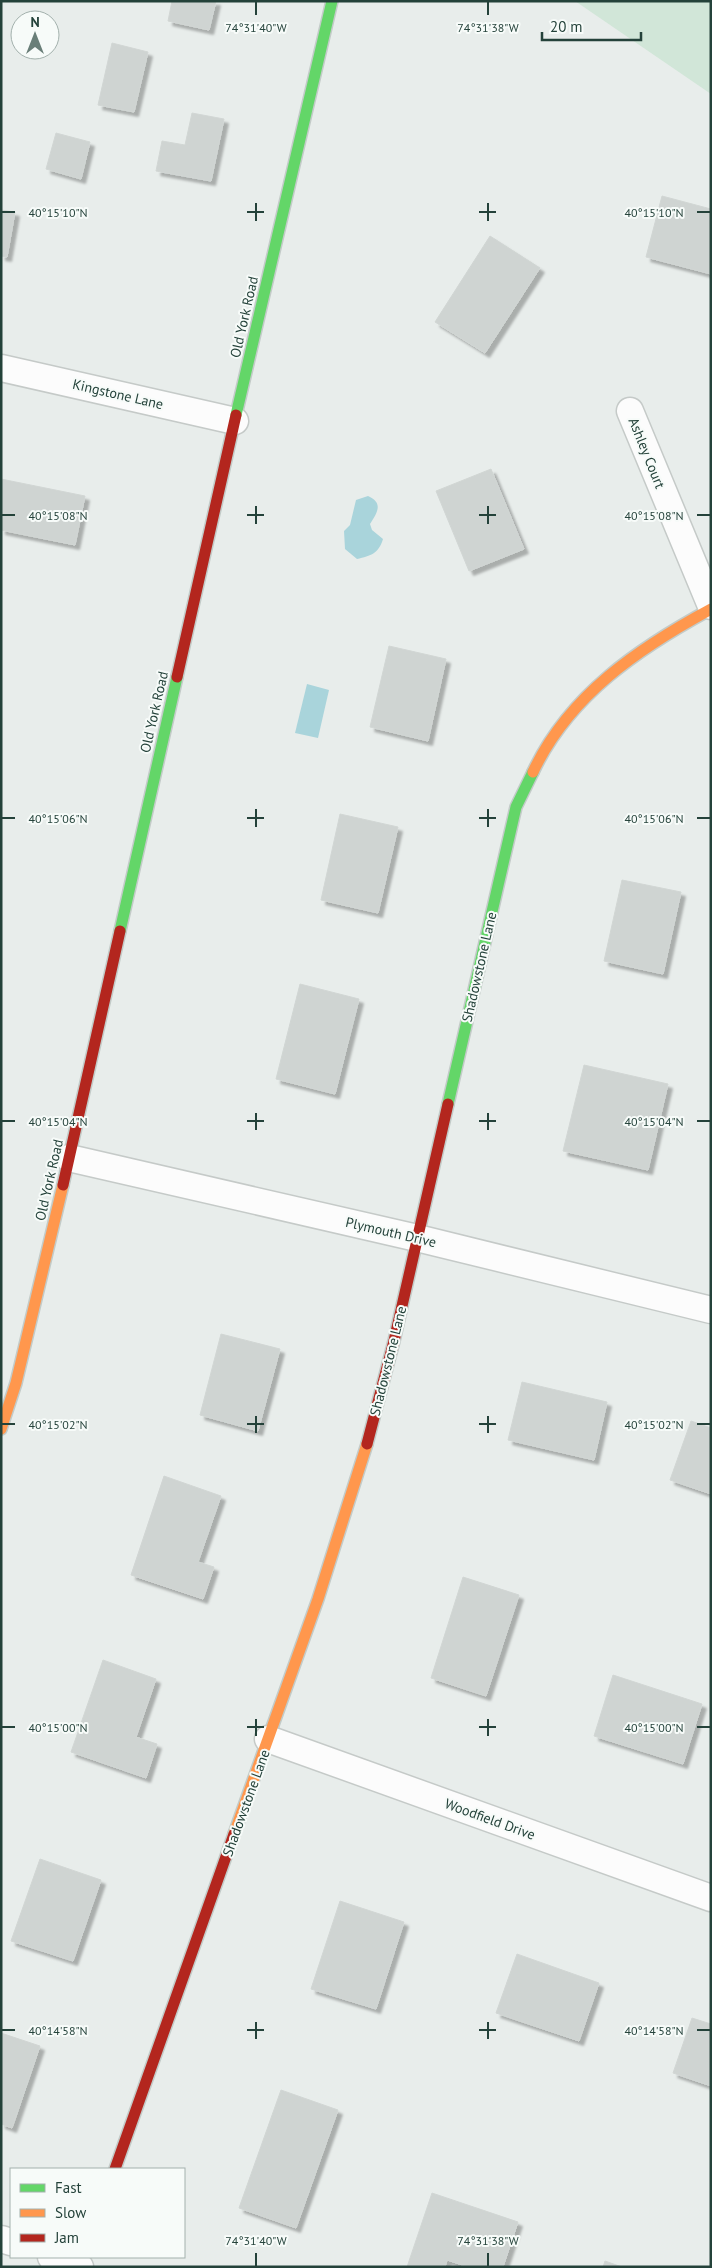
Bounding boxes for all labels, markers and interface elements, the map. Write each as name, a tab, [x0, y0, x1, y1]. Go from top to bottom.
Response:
north arrow	[10, 10, 60, 60]
scale bar	[542, 10, 641, 42]
text: N	[30, 13, 40, 31]
text: 20 m	[550, 17, 583, 36]
text: 74°31'40"W	[225, 20, 287, 35]
text: 74°31'38"W	[457, 20, 519, 35]
text: 40°15'10"N	[28, 205, 88, 220]
text: 40°15'10"N	[624, 205, 684, 220]
street label: Old York Road	[226, 275, 262, 359]
street label: Kingstone Lane	[71, 375, 165, 413]
street label: Ashley Court	[625, 415, 669, 491]
text: 40°15'08"N	[28, 508, 88, 523]
text: 40°15'08"N	[624, 508, 684, 523]
street label: Old York Road	[136, 670, 172, 754]
text: 40°15'06"N	[28, 811, 88, 826]
text: 40°15'06"N	[624, 811, 684, 826]
street label: Shadowstone Lane	[458, 910, 500, 1024]
text: 40°15'04"N	[28, 1114, 88, 1129]
text: 40°15'04"N	[624, 1114, 684, 1129]
street label: Old York Road	[31, 1138, 67, 1222]
street label: Plymouth Drive	[344, 1213, 438, 1251]
street label: Shadowstone Lane	[366, 1304, 410, 1418]
text: 40°15'02"N	[28, 1417, 88, 1432]
text: 40°15'02"N	[624, 1417, 684, 1432]
text: 40°15'00"N	[28, 1720, 88, 1735]
text: 40°15'00"N	[624, 1720, 684, 1735]
street label: Shadowstone Lane	[218, 1747, 274, 1859]
street label: Woodfield Drive	[442, 1794, 538, 1844]
text: 40°14'58"N	[28, 2023, 88, 2038]
text: 40°14'58"N	[624, 2023, 684, 2038]
legend	[10, 2168, 185, 2258]
text: Fast	[55, 2178, 82, 2197]
text: Slow	[55, 2203, 86, 2222]
text: Jam	[54, 2228, 79, 2247]
text: 74°31'40"W	[225, 2233, 287, 2248]
text: 74°31'38"W	[457, 2233, 519, 2248]

